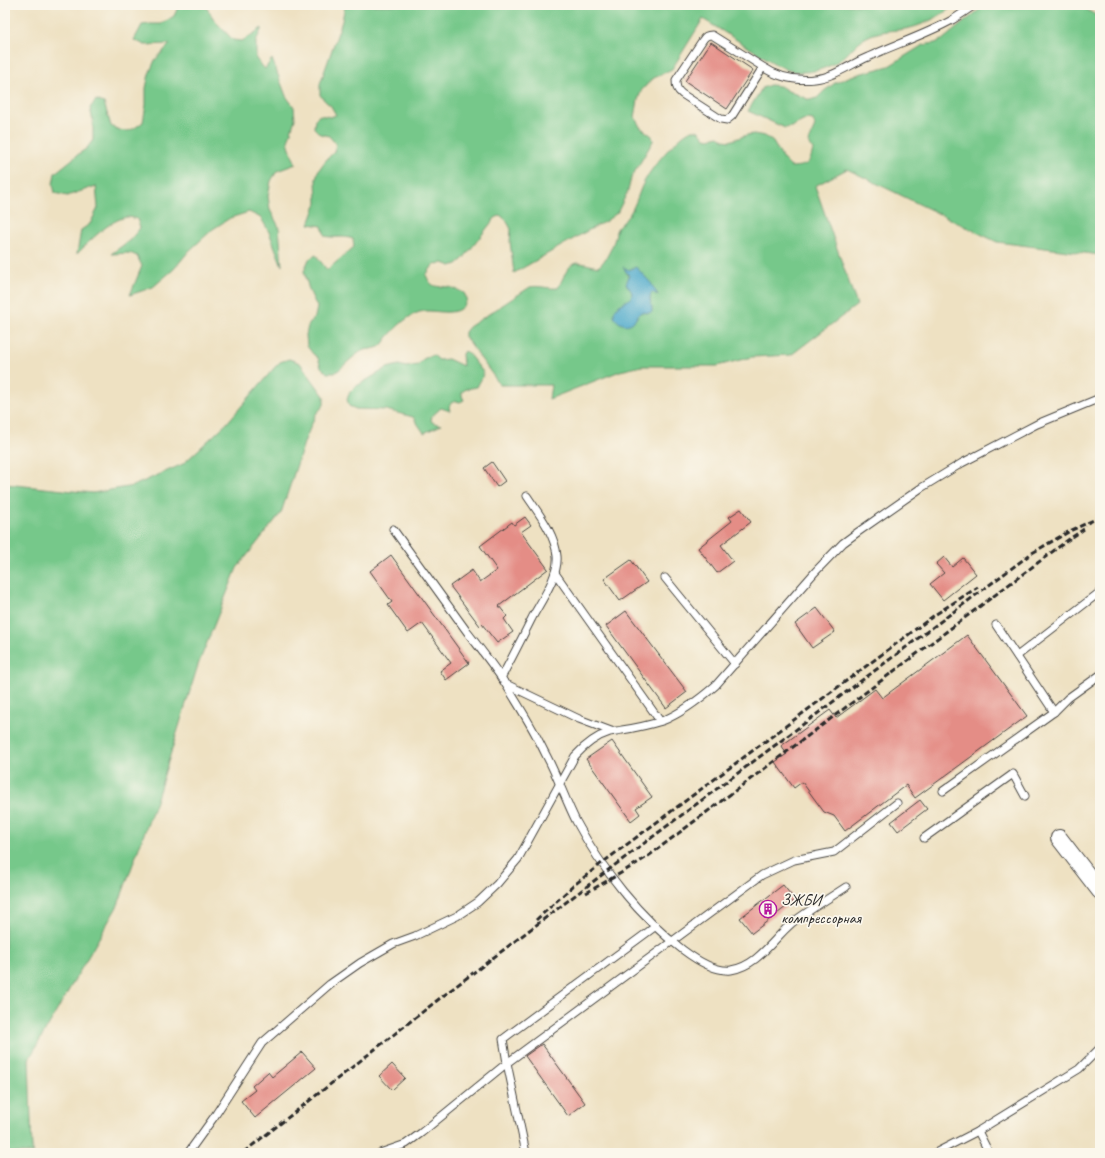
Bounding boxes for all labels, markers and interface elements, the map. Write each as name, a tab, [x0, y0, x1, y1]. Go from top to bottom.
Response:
place label: ЗЖБИ компрессорная	[781, 890, 862, 928]
building icon: ЗЖБИ компрессорная	[758, 899, 778, 919]

